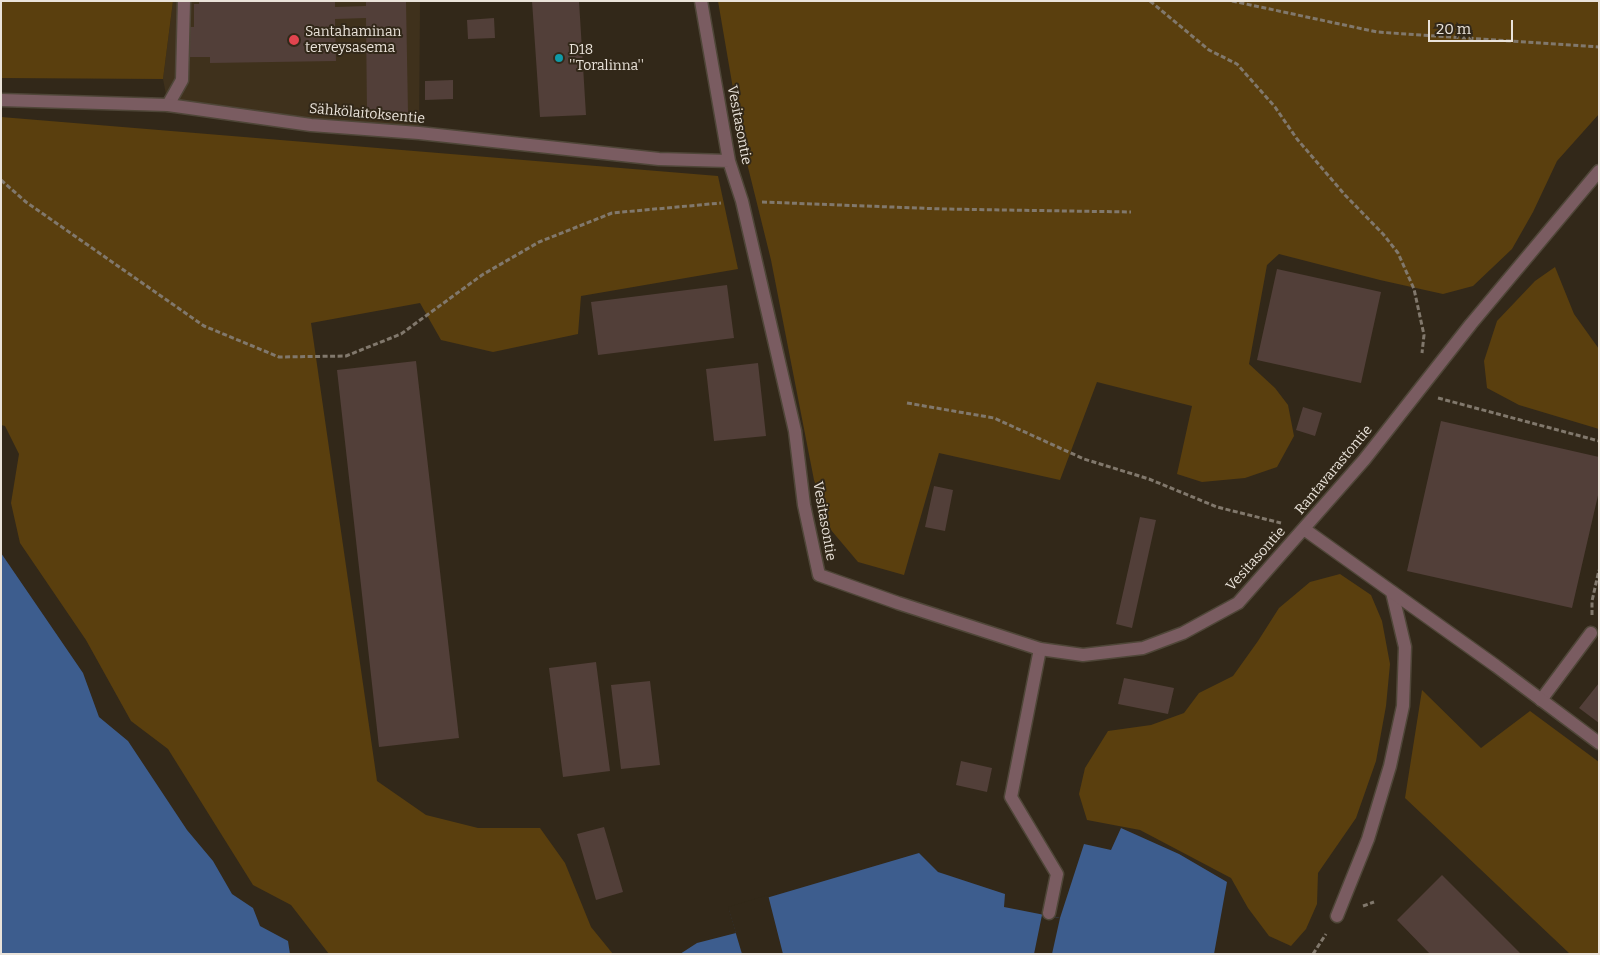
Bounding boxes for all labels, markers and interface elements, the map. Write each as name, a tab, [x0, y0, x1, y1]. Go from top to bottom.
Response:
scale bar	[1430, 10, 1515, 42]
text: 20 m	[1436, 20, 1471, 38]
place label: Santahaminan terveysasema	[305, 24, 401, 56]
marker: Santahaminan terveysasema	[287, 33, 301, 47]
place label: D18 ''Toralinna''	[569, 42, 644, 74]
marker: D18 ''Toralinna''	[553, 52, 565, 64]
street label: Vesitasontie	[723, 84, 755, 166]
street label: Sähkölaitoksentie	[308, 101, 426, 127]
street label: Rantavarastontie	[1292, 422, 1376, 518]
street label: Vesitasontie	[809, 480, 839, 562]
street label: Vesitasontie	[1223, 524, 1289, 594]

